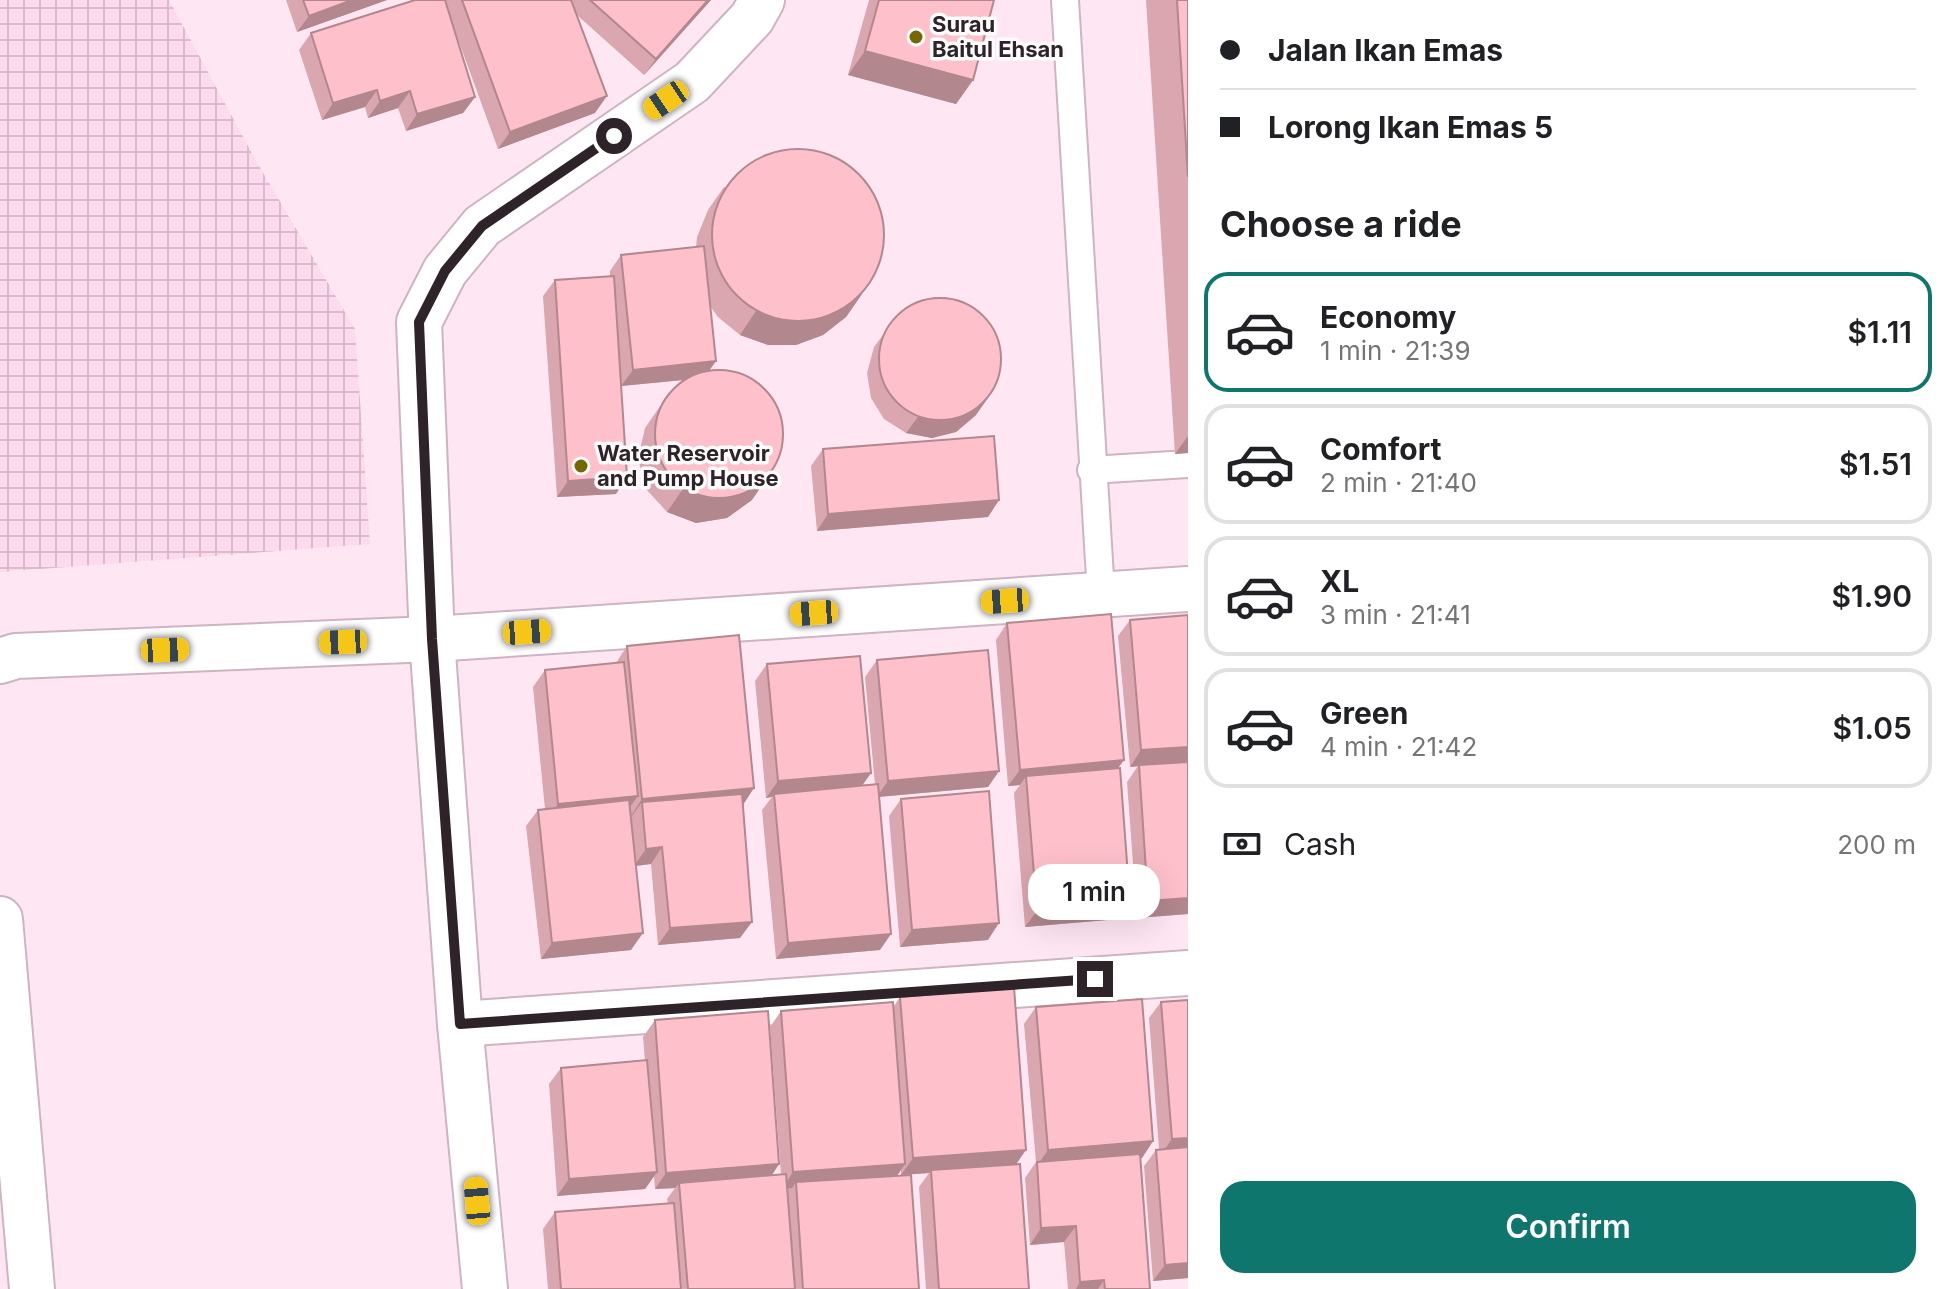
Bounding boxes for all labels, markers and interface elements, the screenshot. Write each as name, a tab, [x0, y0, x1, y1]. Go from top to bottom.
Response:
place label: Surau Baitul Ehsan	[932, 11, 1064, 62]
marker: Surau Baitul Ehsan	[907, 28, 925, 46]
text: Jalan Ikan Emas	[1268, 32, 1503, 68]
car	[639, 77, 693, 123]
text: Lorong Ikan Emas 5	[1268, 109, 1553, 145]
route start	[596, 118, 632, 154]
text: Choose a ride	[1220, 202, 1462, 246]
icon: car	[1224, 296, 1296, 368]
text: Economy	[1320, 299, 1456, 335]
text: $1.11	[1848, 314, 1912, 350]
text: 1 min · 21:39	[1320, 335, 1471, 366]
icon: car	[1224, 428, 1296, 500]
text: Comfort	[1320, 431, 1441, 467]
place label: Water Reservoir and Pump House	[597, 440, 779, 491]
text: $1.51	[1839, 446, 1912, 482]
marker: Water Reservoir and Pump House	[572, 457, 590, 475]
text: 2 min · 21:40	[1320, 467, 1477, 498]
icon: car	[1224, 560, 1296, 632]
text: XL	[1320, 563, 1359, 599]
text: $1.90	[1832, 578, 1912, 614]
car	[980, 587, 1030, 615]
car	[789, 599, 839, 627]
text: 3 min · 21:41	[1320, 599, 1471, 630]
car	[502, 618, 552, 646]
car	[319, 629, 367, 655]
car	[141, 637, 189, 663]
icon: car	[1224, 692, 1296, 764]
text: Green	[1320, 695, 1408, 731]
text: $1.05	[1832, 710, 1912, 746]
text: 4 min · 21:42	[1320, 731, 1477, 762]
icon: cash	[1220, 822, 1264, 866]
text: Cash	[1284, 826, 1356, 862]
text: 200 m	[1837, 829, 1916, 860]
callout: 1 min	[1029, 863, 1161, 919]
text: 1 min	[1062, 876, 1126, 907]
route end	[1077, 961, 1113, 997]
car	[463, 1176, 491, 1226]
button: Confirm	[1220, 1181, 1916, 1273]

